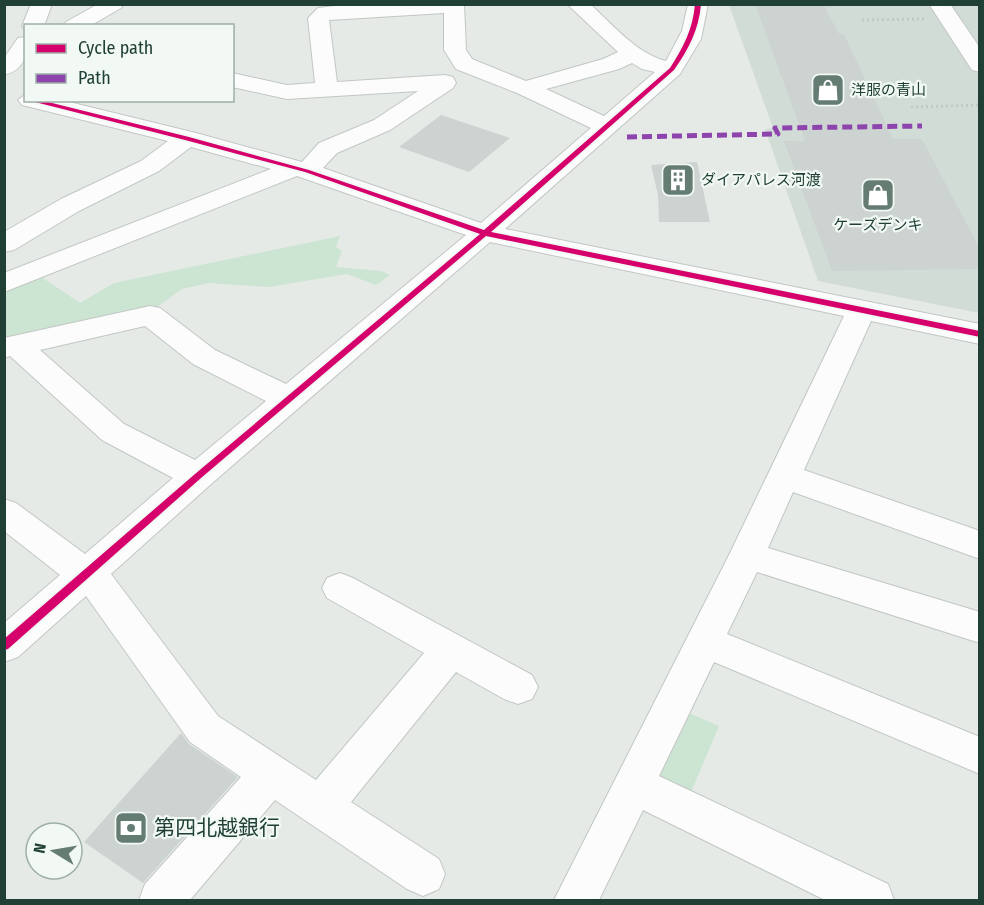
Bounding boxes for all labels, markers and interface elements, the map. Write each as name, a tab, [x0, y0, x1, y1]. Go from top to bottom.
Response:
legend	[24, 24, 234, 102]
text: Cycle path	[78, 37, 153, 59]
text: Path	[78, 67, 111, 89]
shop icon: 洋服の青山	[810, 72, 846, 108]
place label: 洋服の青山	[851, 81, 926, 99]
building icon: ダイアパレス河渡	[660, 162, 696, 198]
place label: ダイアパレス河渡	[701, 171, 821, 189]
shop icon: ケーズデンキ	[860, 177, 896, 213]
place label: ケーズデンキ	[833, 216, 923, 234]
bank icon: 第四北越銀行	[113, 810, 149, 846]
place label: 第四北越銀行	[154, 815, 280, 841]
north arrow	[24, 821, 84, 881]
text: N	[30, 842, 50, 855]

